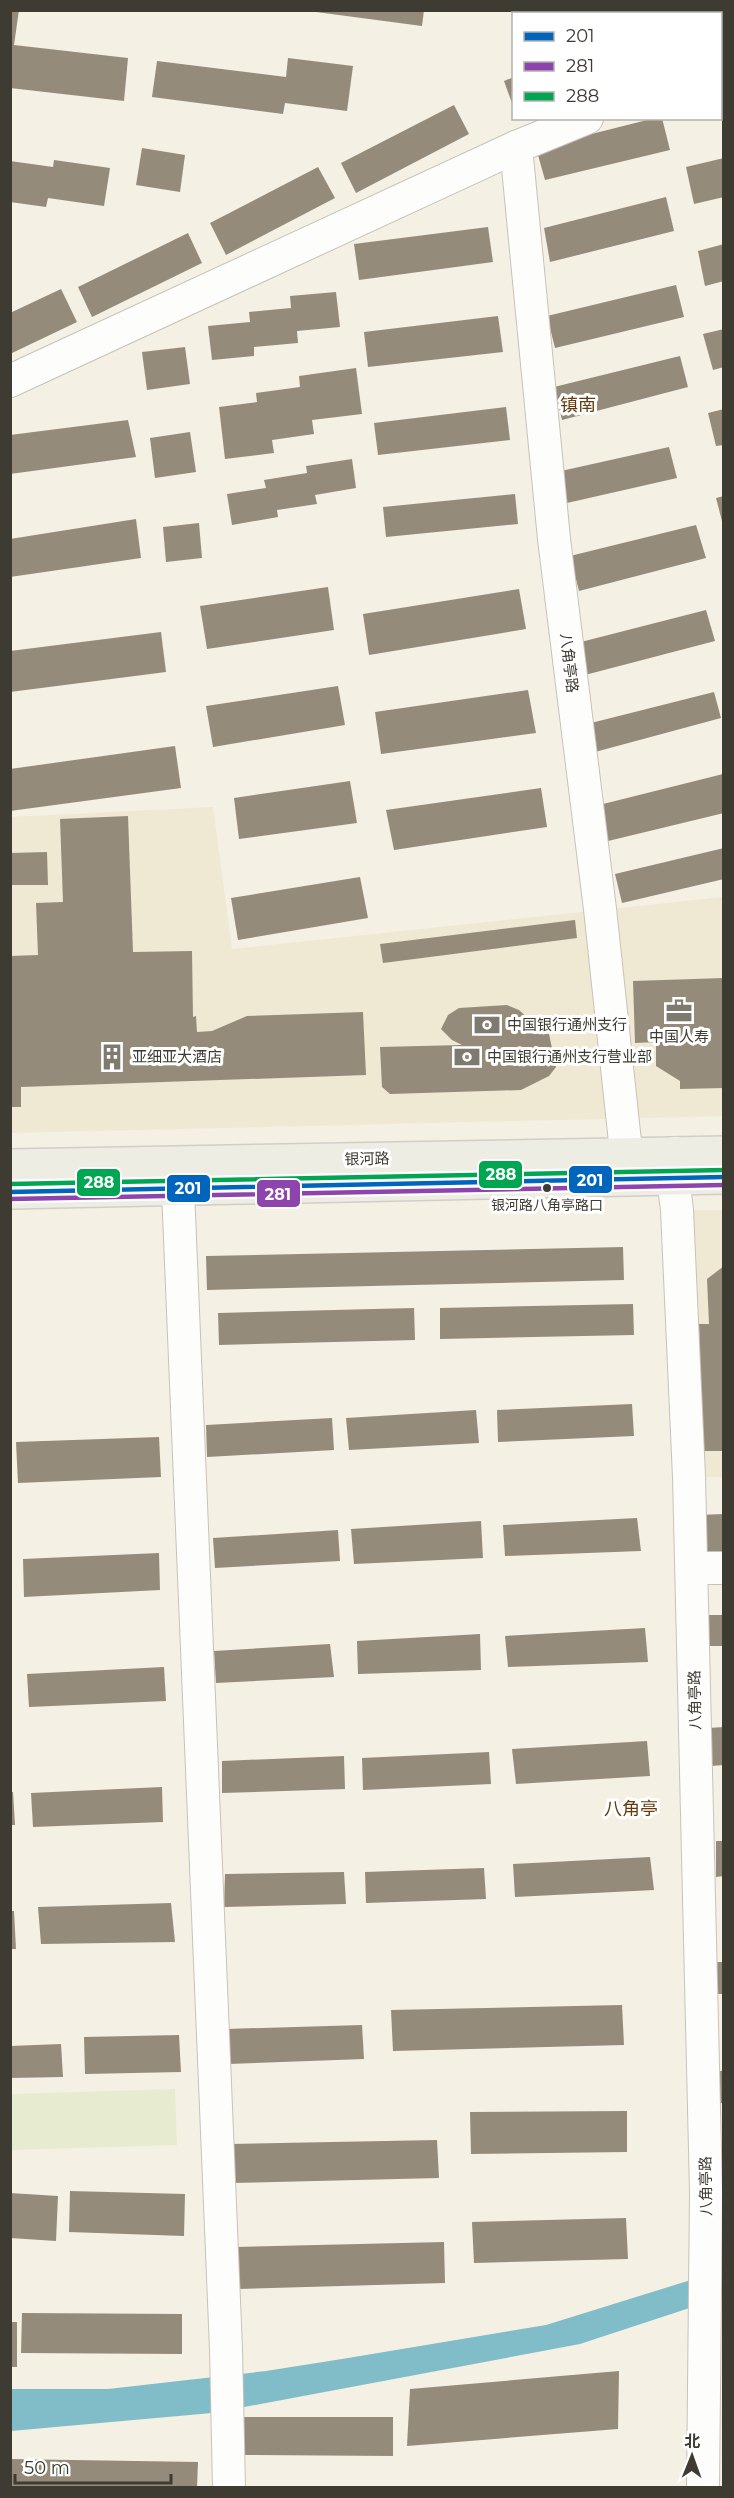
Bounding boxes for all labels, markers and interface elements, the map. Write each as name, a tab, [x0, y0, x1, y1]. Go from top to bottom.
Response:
legend	[512, 12, 722, 120]
text: 201	[566, 25, 595, 47]
text: 281	[566, 55, 594, 77]
text: 288	[566, 85, 599, 107]
district label: 镇南	[560, 394, 596, 416]
street label: 八角亭路	[556, 632, 583, 694]
office icon: 中国人寿	[664, 996, 694, 1026]
bank icon: 中国银行通州支行	[472, 1010, 502, 1040]
place label: 中国银行通州支行	[507, 1015, 627, 1034]
place label: 中国人寿	[649, 1027, 709, 1046]
building icon: 亚细亚大酒店	[97, 1042, 127, 1072]
bank icon: 中国银行通州支行营业部	[452, 1042, 482, 1072]
place label: 亚细亚大酒店	[132, 1047, 222, 1066]
place label: 中国银行通州支行营业部	[487, 1047, 652, 1066]
street label: 银河路	[344, 1149, 390, 1168]
line badge: 288	[478, 1160, 523, 1189]
text: 288	[486, 1165, 516, 1184]
line badge: 201	[568, 1165, 613, 1194]
line badge: 288	[76, 1168, 121, 1197]
text: 201	[577, 1171, 603, 1190]
text: 288	[84, 1173, 114, 1192]
line badge: 201	[166, 1174, 211, 1203]
text: 201	[175, 1179, 201, 1198]
line badge: 281	[256, 1179, 301, 1208]
marker: 银河路八角亭路口	[541, 1182, 553, 1194]
text: 281	[265, 1185, 291, 1204]
place label: 银河路八角亭路口	[491, 1196, 603, 1214]
street label: 八角亭路	[684, 1670, 705, 1730]
district label: 八角亭	[604, 1798, 658, 1820]
street label: 八角亭路	[695, 2156, 716, 2216]
north arrow	[662, 2426, 722, 2486]
text: 北	[684, 2432, 700, 2451]
scale bar	[15, 2447, 171, 2485]
text: 50 m	[24, 2457, 70, 2479]

